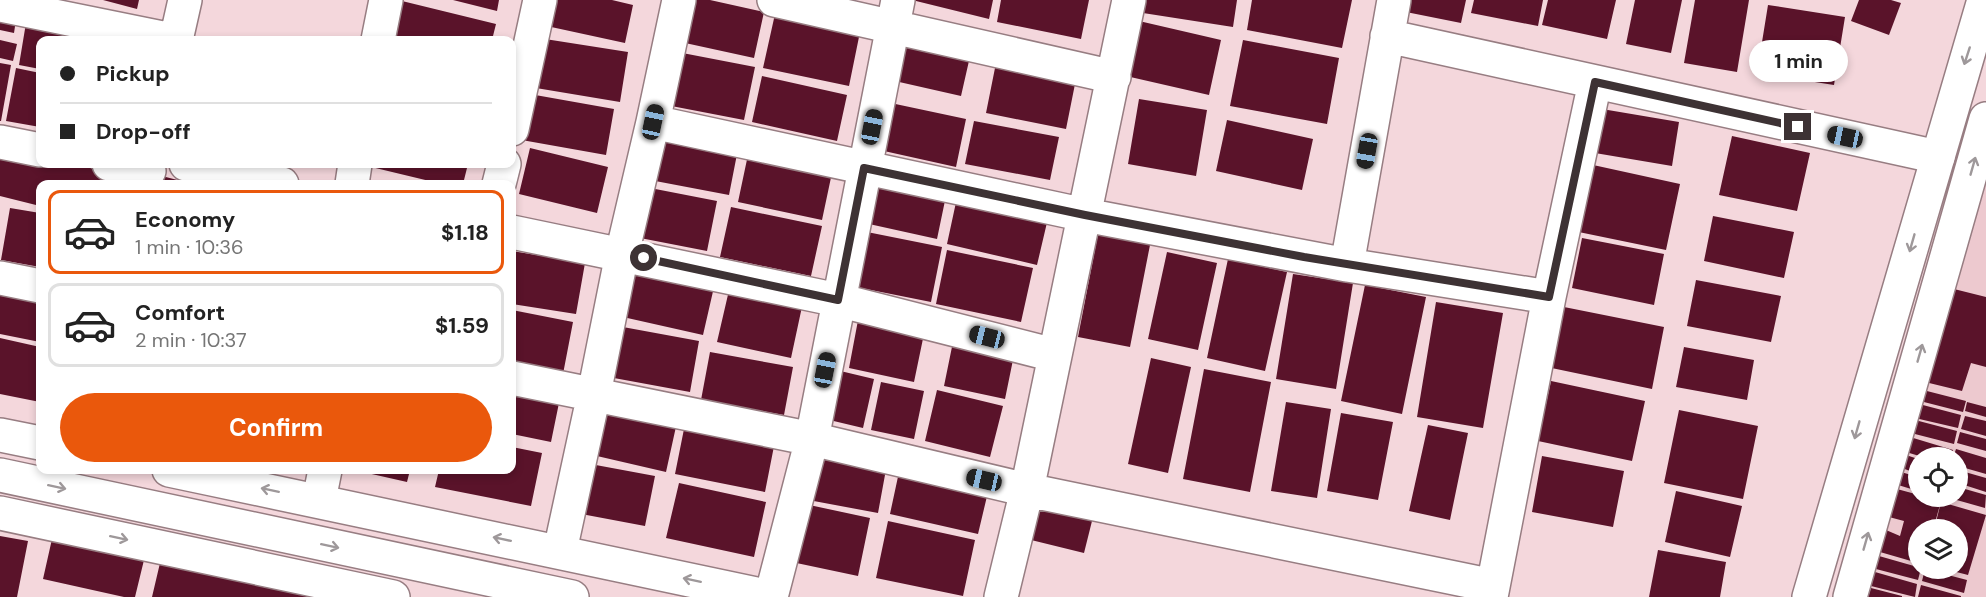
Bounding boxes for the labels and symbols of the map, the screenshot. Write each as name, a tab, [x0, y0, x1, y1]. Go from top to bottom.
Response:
callout: 1 min	[1748, 40, 1848, 82]
one-way arrow	[1960, 46, 1971, 65]
car	[640, 103, 666, 141]
car	[860, 108, 884, 146]
route end	[1784, 113, 1811, 140]
car	[1826, 124, 1864, 150]
car	[1355, 132, 1379, 170]
one-way arrow	[1968, 156, 1979, 175]
one-way arrow	[1906, 233, 1917, 252]
route start	[630, 244, 657, 271]
car	[967, 324, 1007, 350]
one-way arrow	[1914, 344, 1926, 363]
car	[813, 351, 837, 389]
one-way arrow	[1851, 420, 1863, 439]
car	[964, 467, 1004, 493]
one-way arrow	[47, 482, 66, 493]
one-way arrow	[260, 484, 280, 495]
one-way arrow	[1861, 532, 1872, 551]
one-way arrow	[109, 533, 128, 545]
one-way arrow	[492, 533, 512, 544]
one-way arrow	[320, 540, 339, 552]
one-way arrow	[683, 574, 703, 585]

